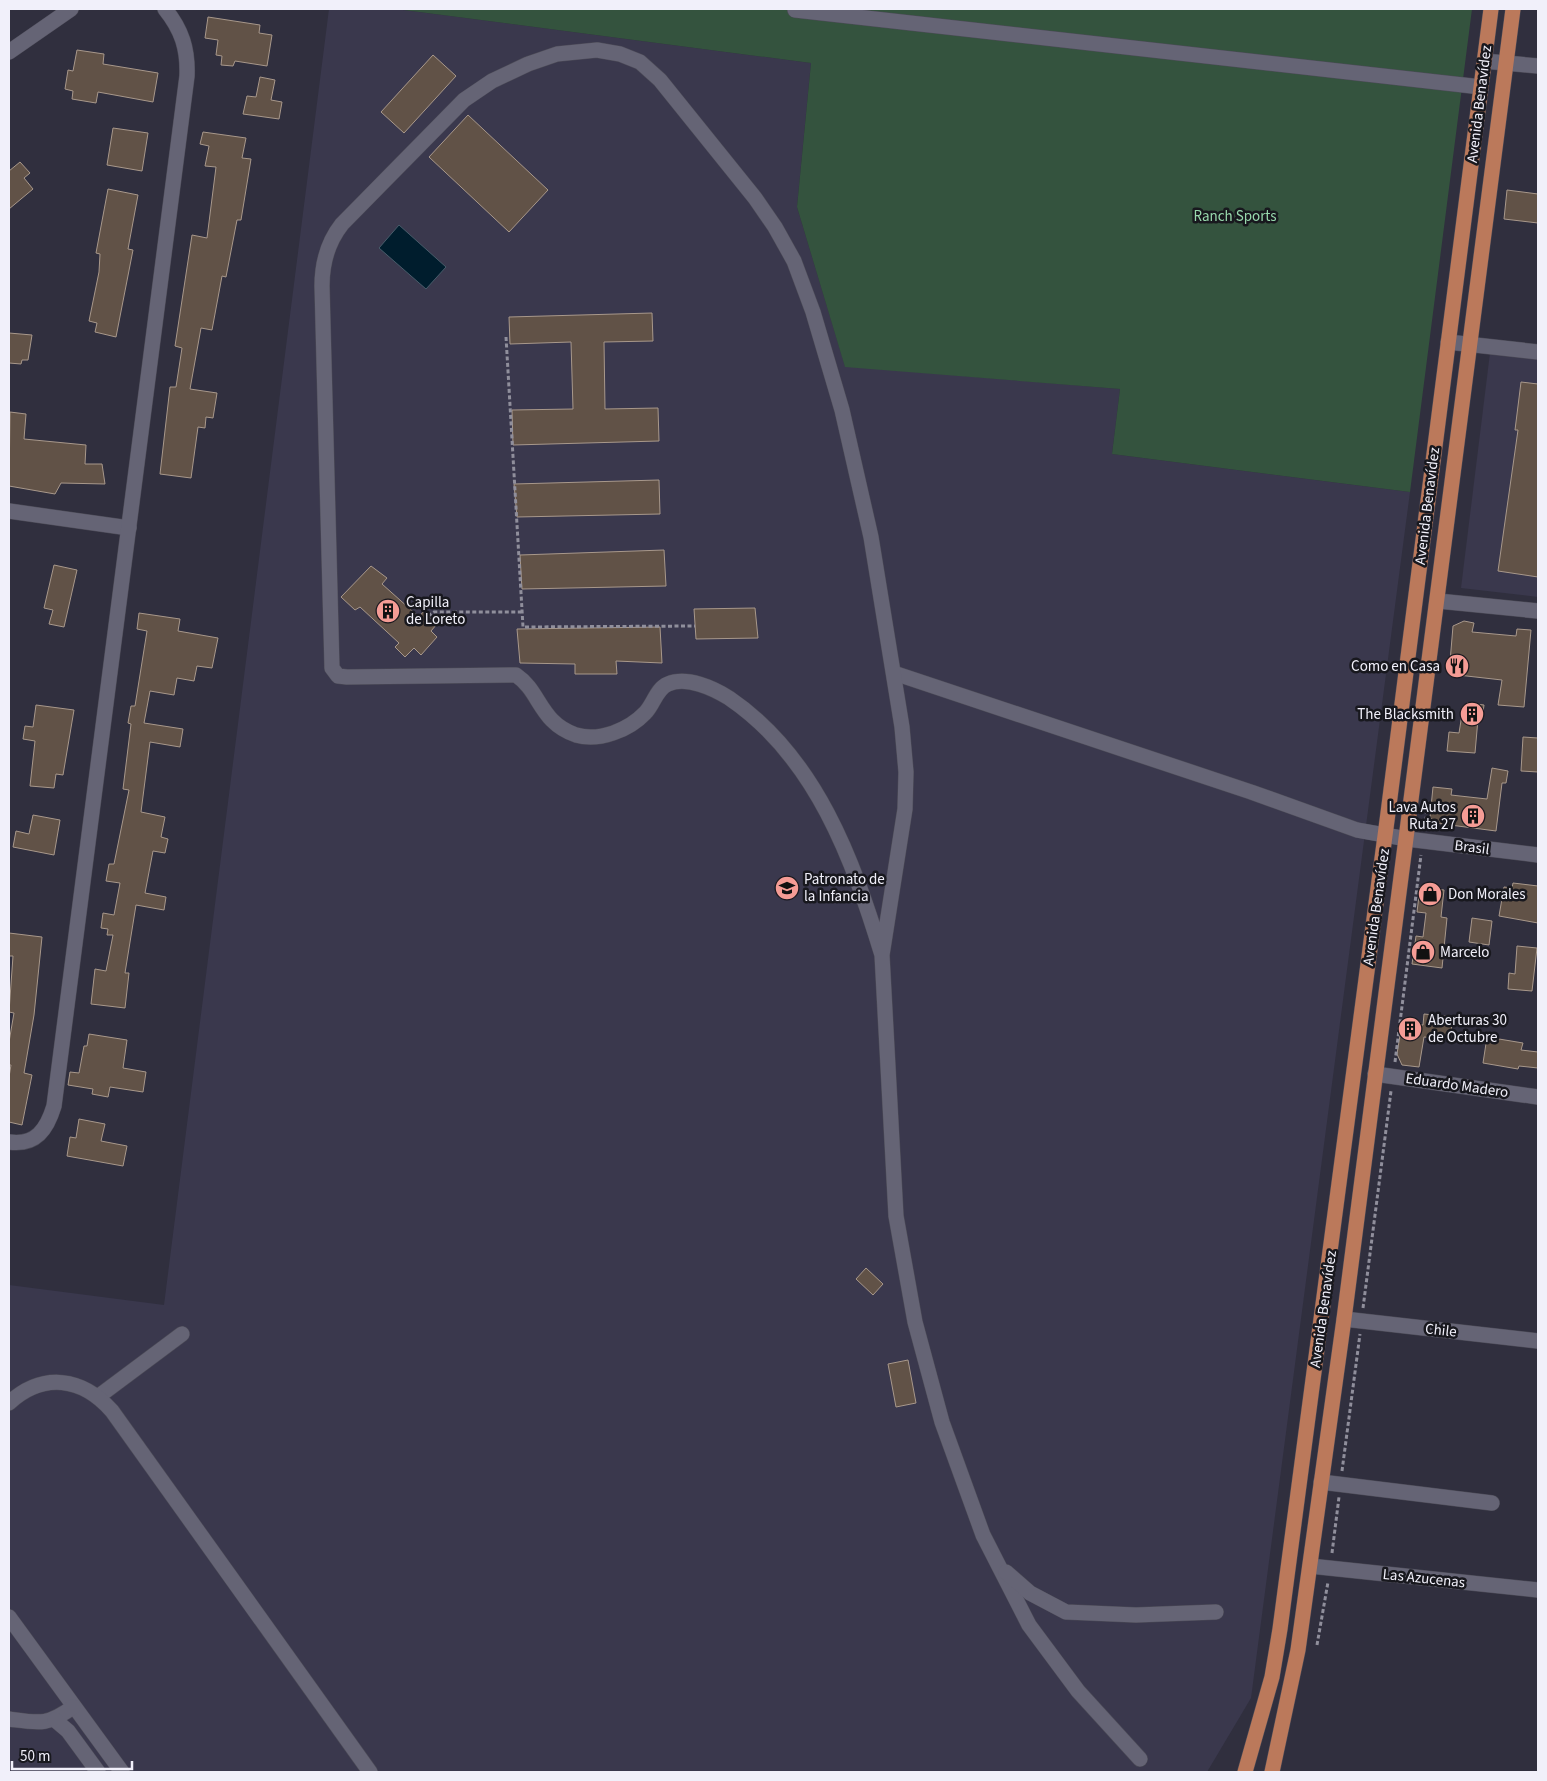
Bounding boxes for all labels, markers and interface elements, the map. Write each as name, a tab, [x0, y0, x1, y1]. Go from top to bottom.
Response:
street label: Avenida Benavídez	[1462, 44, 1497, 164]
park label: Ranch Sports	[1193, 206, 1277, 227]
street label: Avenida Benavídez	[1410, 446, 1445, 566]
place label: Capilla de Loreto	[406, 592, 465, 630]
building icon: Capilla de Loreto	[375, 598, 401, 624]
restaurant icon: Como en Casa	[1444, 653, 1470, 679]
place label: Como en Casa	[1351, 656, 1440, 677]
building icon: The Blacksmith	[1459, 701, 1485, 727]
place label: The Blacksmith	[1357, 704, 1454, 725]
place label: Lava Autos Ruta 27	[1388, 797, 1456, 835]
building icon: Lava Autos Ruta 27	[1460, 803, 1486, 829]
street label: Brasil	[1453, 835, 1491, 860]
street label: Avenida Benavídez	[1358, 847, 1395, 967]
place label: Patronato de la Infancia	[804, 869, 885, 907]
school or university icon: Patronato de la Infancia	[774, 875, 800, 901]
shop icon: Don Morales	[1417, 881, 1443, 907]
place label: Don Morales	[1448, 884, 1526, 905]
shop icon: Marcelo	[1410, 939, 1436, 965]
place label: Marcelo	[1440, 942, 1489, 963]
place label: Aberturas 30 de Octubre	[1428, 1010, 1507, 1048]
building icon: Aberturas 30 de Octubre	[1397, 1016, 1423, 1042]
street label: Eduardo Madero	[1404, 1068, 1510, 1103]
street label: Avenida Benavídez	[1305, 1249, 1342, 1369]
street label: Chile	[1424, 1318, 1458, 1343]
street label: Las Azucenas	[1382, 1564, 1466, 1593]
scale bar	[12, 1738, 132, 1770]
text: 50 m	[20, 1746, 50, 1767]

